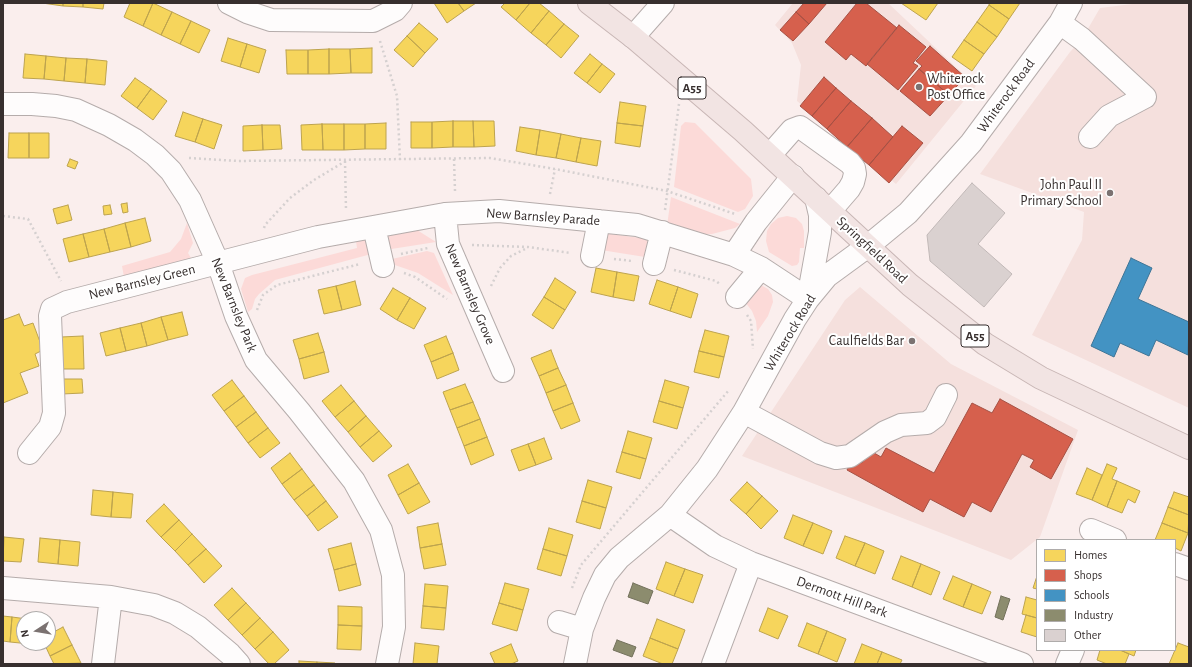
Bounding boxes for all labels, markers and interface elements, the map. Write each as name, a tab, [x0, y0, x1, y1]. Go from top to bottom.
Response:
street label: Whiterock Road	[974, 56, 1038, 136]
place label: Whiterock Post Office	[927, 71, 985, 104]
road number: A55	[678, 77, 706, 99]
marker: Whiterock Post Office	[914, 82, 924, 92]
place label: John Paul II Primary School	[1020, 177, 1102, 210]
marker: John Paul II Primary School	[1105, 188, 1115, 198]
street label: New Barnsley Parade	[485, 205, 601, 229]
street label: Springfield Road	[833, 213, 911, 287]
street label: New Barnsley Grove	[441, 241, 499, 347]
street label: New Barnsley Park	[207, 255, 261, 355]
street label: New Barnsley Green	[87, 261, 197, 303]
street label: Whiterock Road	[760, 291, 820, 375]
road number: A55	[961, 325, 989, 347]
place label: Caulfields Bar	[829, 333, 904, 349]
marker: Caulfields Bar	[907, 336, 917, 346]
legend	[1036, 539, 1176, 651]
text: Homes	[1074, 549, 1107, 561]
text: Shops	[1074, 569, 1102, 581]
street label: Dermott Hill Park	[794, 573, 890, 621]
text: Schools	[1074, 589, 1109, 601]
text: Industry	[1074, 609, 1113, 621]
north arrow	[16, 611, 56, 651]
text: N	[19, 629, 31, 638]
text: Other	[1074, 629, 1101, 641]

